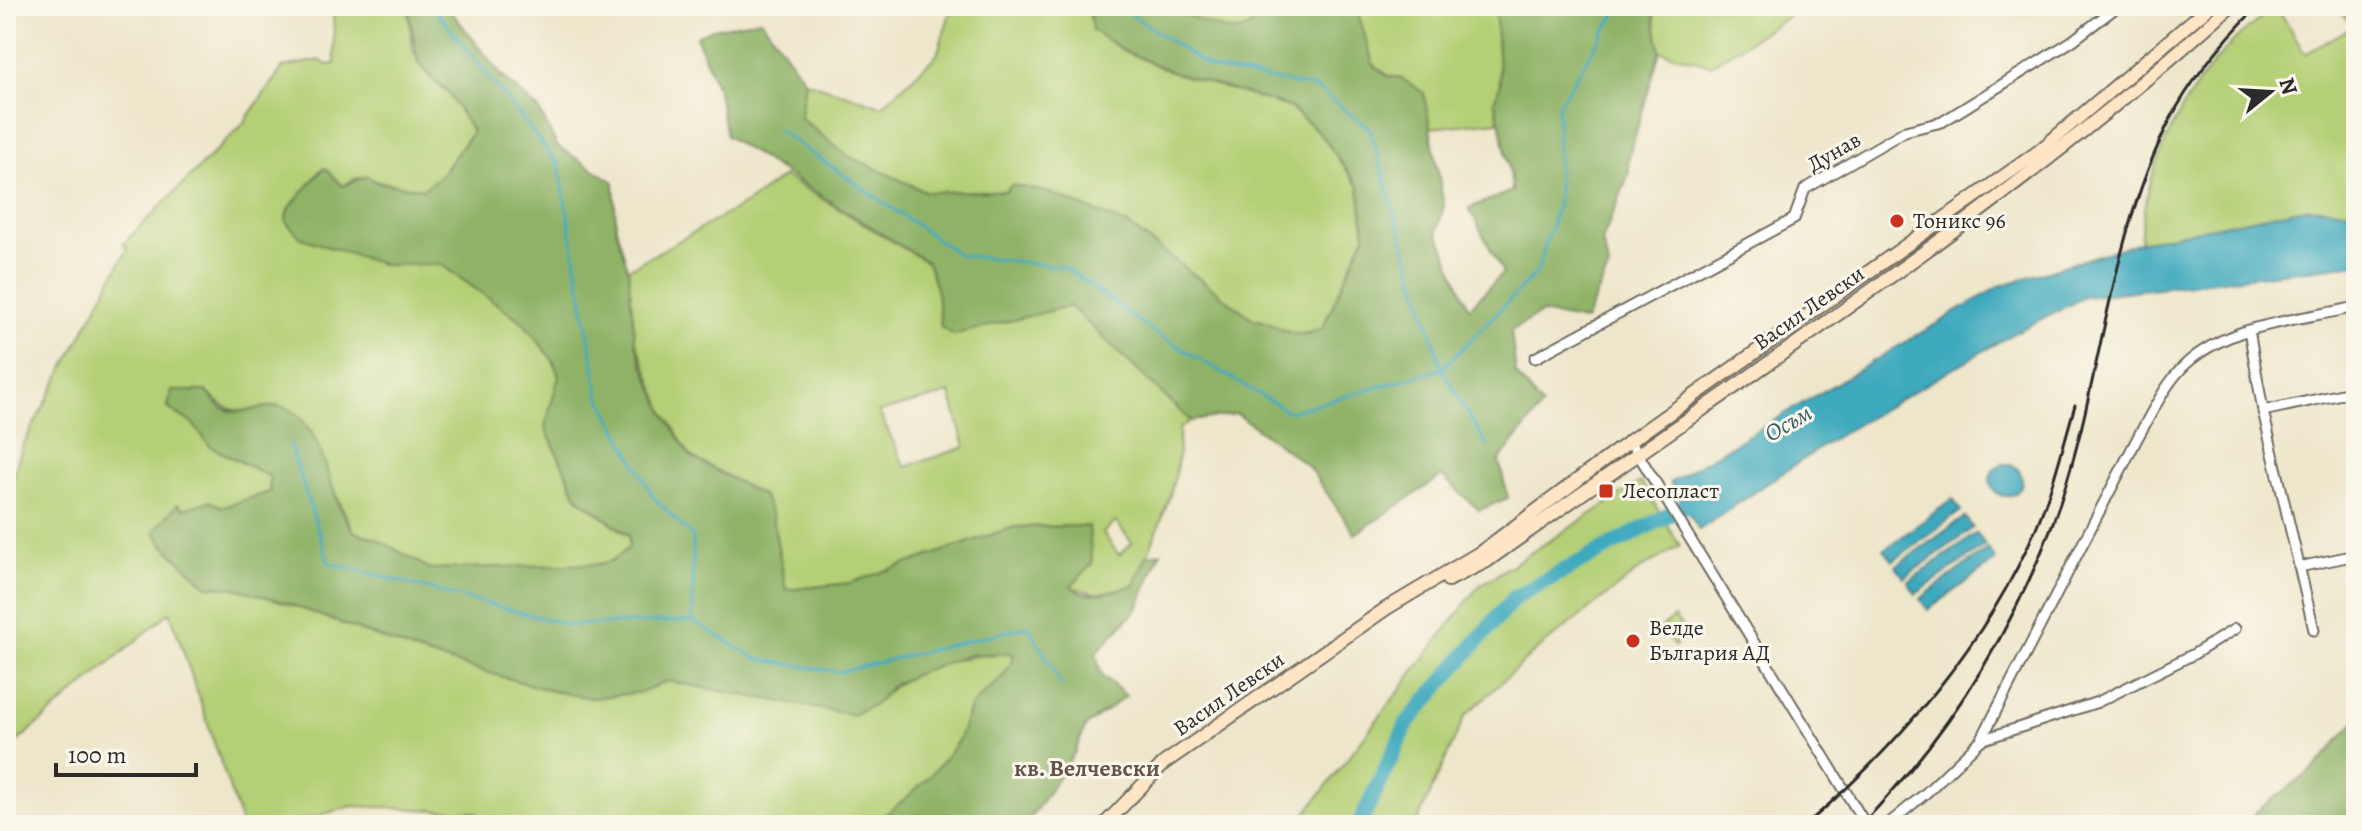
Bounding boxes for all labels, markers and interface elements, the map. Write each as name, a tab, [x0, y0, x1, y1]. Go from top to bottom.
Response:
north arrow	[2230, 52, 2310, 132]
text: N	[2271, 74, 2305, 98]
street label: Дунав	[1802, 125, 1866, 179]
place label: Тоникс 96	[1913, 206, 2006, 236]
marker: Тоникс 96	[1888, 212, 1906, 230]
street label: Васил Левски	[1747, 259, 1871, 357]
water label: Осъм	[1759, 397, 1818, 449]
place label: Лесопласт	[1622, 476, 1719, 506]
marker: Лесопласт	[1597, 482, 1615, 500]
place label: Велде България АД	[1649, 613, 1770, 668]
marker: Велде България АД	[1624, 632, 1642, 650]
street label: Васил Левски	[1167, 645, 1291, 743]
scale bar	[56, 727, 196, 777]
text: 100 m	[68, 739, 127, 771]
district label: кв. Велчевски	[1014, 752, 1160, 784]

